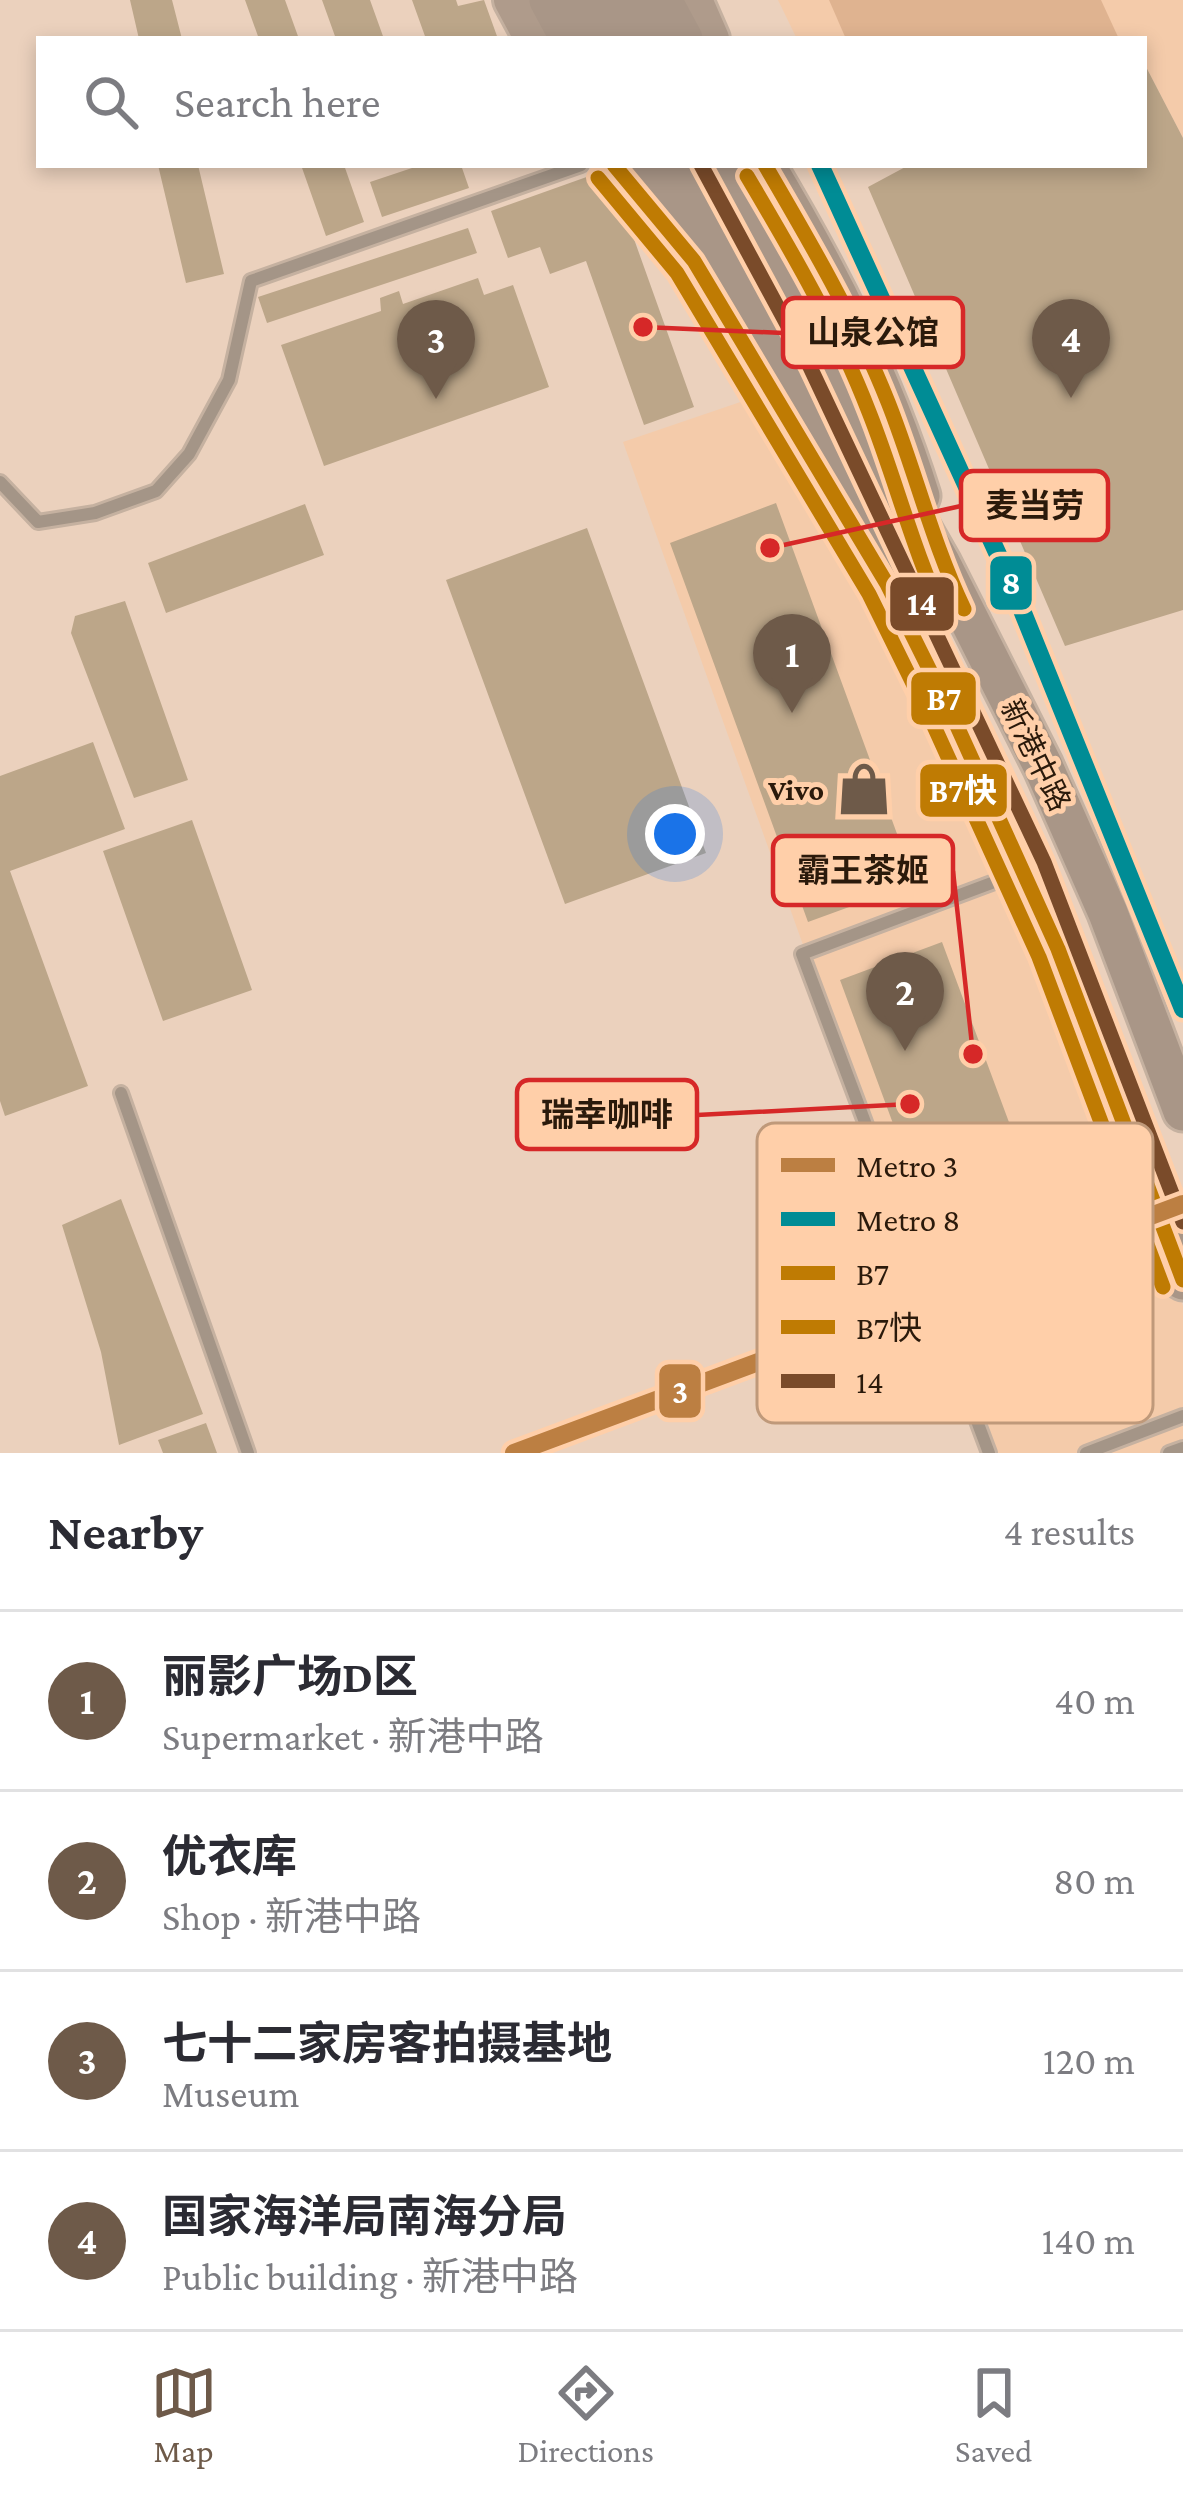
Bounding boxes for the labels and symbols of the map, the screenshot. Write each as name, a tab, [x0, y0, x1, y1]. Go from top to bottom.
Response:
callout: 山泉公馆	[783, 298, 963, 367]
pin: 4	[1032, 299, 1110, 398]
pin: 3	[397, 300, 475, 399]
text: 山泉公馆	[807, 314, 939, 351]
callout: 麦当劳	[961, 471, 1108, 540]
text: 麦当劳	[986, 487, 1085, 524]
line badge: 8	[988, 554, 1034, 612]
text: 8	[1001, 564, 1021, 601]
line badge: 14	[888, 575, 956, 633]
text: 14	[907, 585, 937, 622]
pin: 1	[753, 614, 831, 713]
line badge: B7	[909, 670, 978, 727]
text: B7	[926, 680, 962, 717]
street label: 新港中路	[995, 694, 1077, 816]
shop icon: Vivo	[835, 760, 893, 818]
line badge: B7快	[918, 762, 1009, 819]
text: B7快	[929, 772, 997, 809]
place label: Vivo	[767, 773, 824, 806]
your location	[645, 804, 705, 864]
callout: 霸王茶姬	[773, 836, 953, 905]
text: 霸王茶姬	[797, 852, 929, 889]
pin: 2	[866, 952, 944, 1051]
callout: 瑞幸咖啡	[517, 1080, 697, 1149]
text: 瑞幸咖啡	[541, 1096, 673, 1133]
legend	[757, 1123, 1153, 1423]
text: Metro 3	[856, 1147, 958, 1184]
text: Metro 8	[856, 1201, 960, 1238]
text: B7	[856, 1255, 889, 1292]
text: B7快	[856, 1309, 922, 1346]
line badge: 3	[657, 1362, 703, 1420]
text: 14	[856, 1363, 884, 1400]
text: 3	[672, 1373, 688, 1410]

